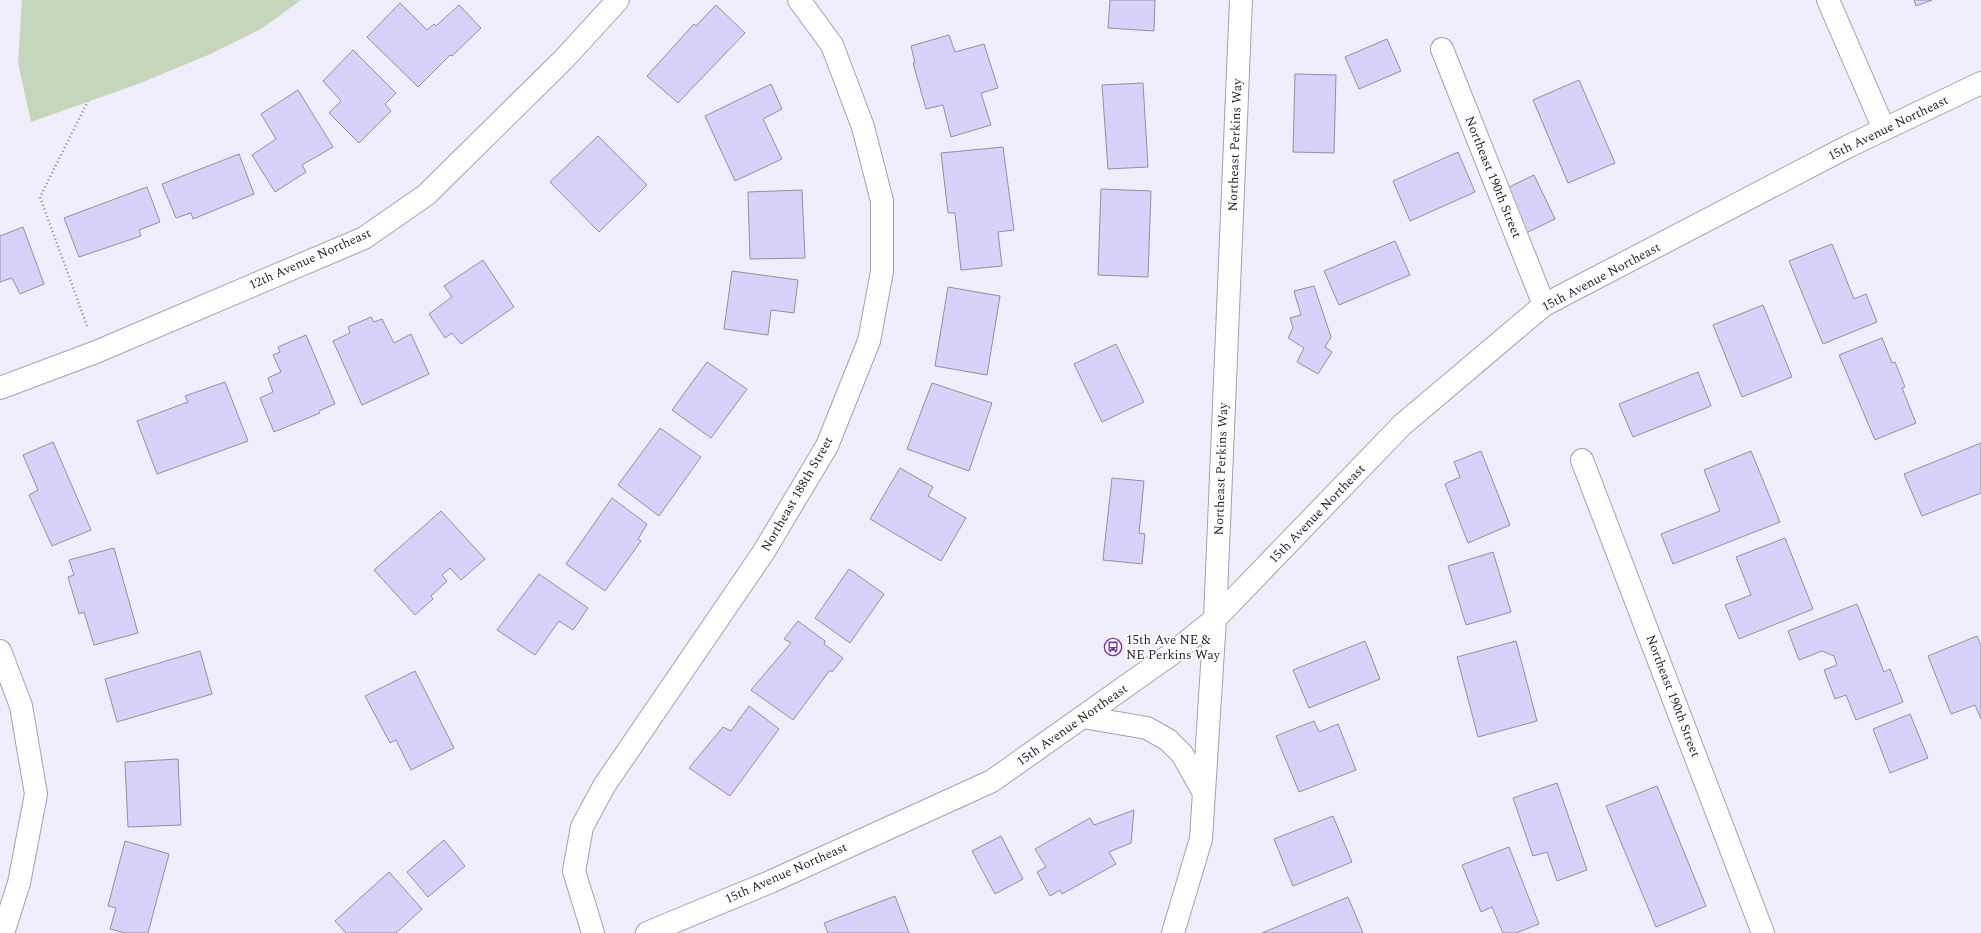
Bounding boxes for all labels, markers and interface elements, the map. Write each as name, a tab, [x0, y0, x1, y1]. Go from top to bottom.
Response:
street label: Northeast Perkins Way	[1223, 78, 1247, 212]
street label: 15th Avenue Northeast	[1824, 90, 1952, 166]
street label: Northeast 190th Street	[1459, 113, 1527, 241]
street label: 12th Avenue Northeast	[246, 223, 375, 295]
street label: 15th Avenue Northeast	[1538, 237, 1664, 317]
street label: Northeast Perkins Way	[1209, 402, 1233, 536]
street label: Northeast 188th Street	[756, 432, 838, 555]
street label: 15th Avenue Northeast	[1264, 459, 1370, 568]
place label: 15th Ave NE & NE Perkins Way	[1126, 630, 1221, 665]
street label: Northeast 190th Street	[1640, 632, 1706, 761]
bus stop icon: 15th Ave NE & NE Perkins Way	[1103, 637, 1123, 657]
street label: 15th Avenue Northeast	[1012, 679, 1132, 771]
street label: 15th Avenue Northeast	[722, 837, 851, 909]

